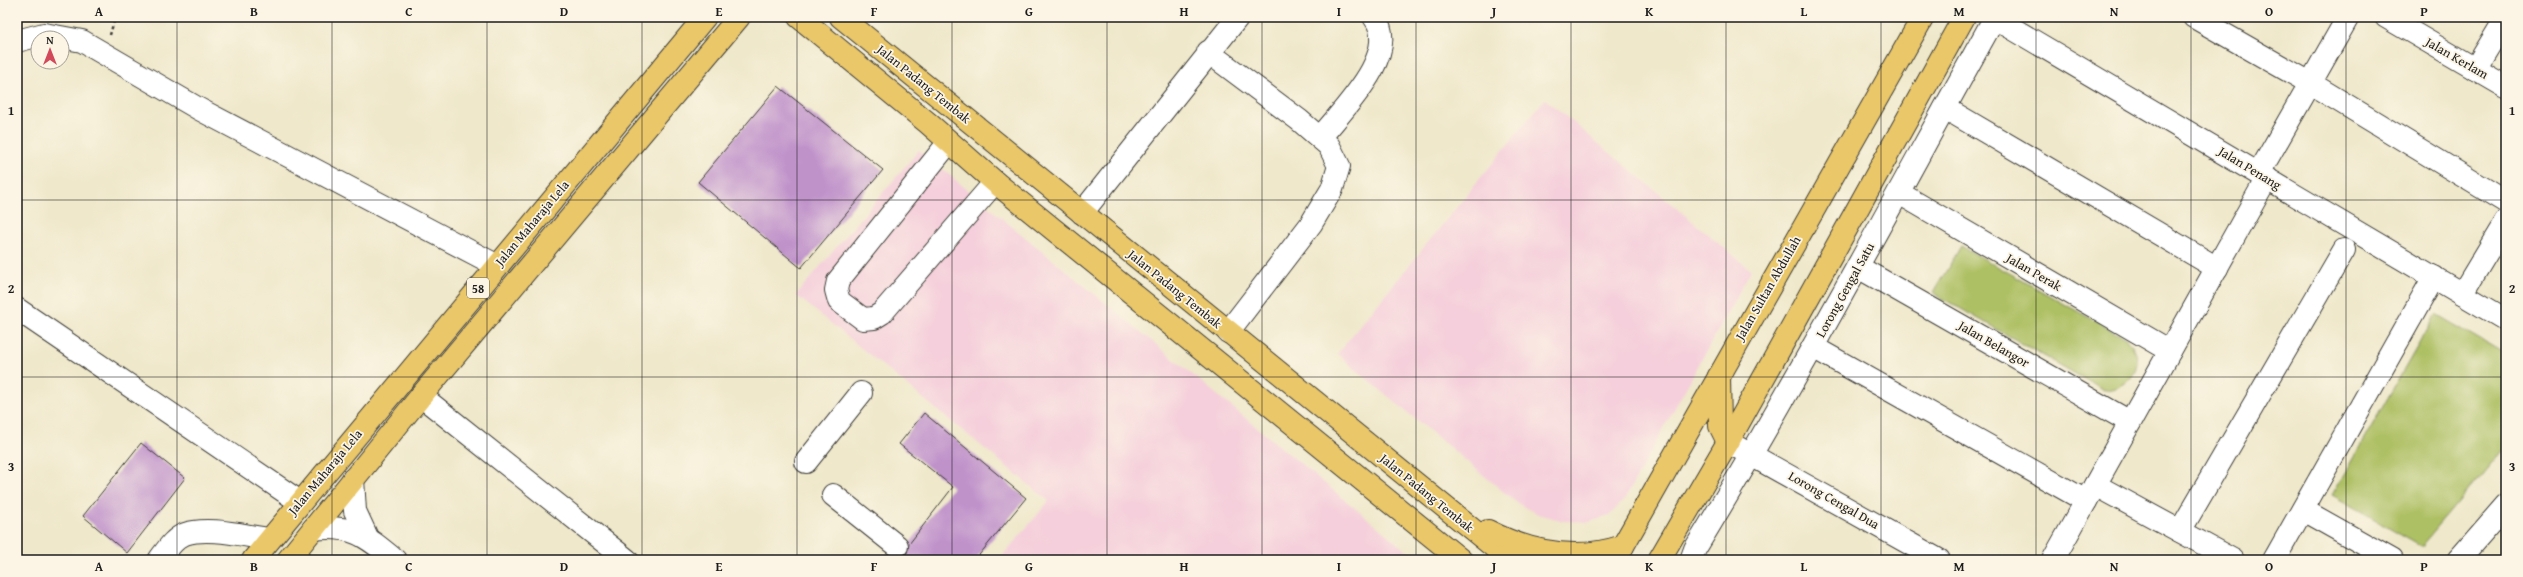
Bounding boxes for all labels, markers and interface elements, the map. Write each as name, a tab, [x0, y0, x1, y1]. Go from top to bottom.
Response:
text: A	[95, 2, 104, 21]
text: B	[250, 2, 258, 21]
text: C	[405, 2, 413, 21]
text: D	[560, 2, 568, 21]
text: E	[716, 2, 723, 21]
text: F	[871, 2, 878, 21]
text: G	[1025, 2, 1033, 21]
text: H	[1179, 2, 1189, 21]
text: I	[1337, 2, 1341, 21]
text: J	[1490, 2, 1497, 21]
text: K	[1645, 2, 1654, 21]
text: L	[1801, 2, 1808, 21]
text: M	[1953, 2, 1965, 21]
text: N	[2110, 2, 2119, 21]
text: O	[2265, 2, 2273, 21]
text: P	[2420, 2, 2428, 21]
north arrow	[30, 30, 70, 70]
street label: Jalan Kerlam	[2420, 31, 2492, 84]
text: N	[46, 32, 54, 48]
street label: Jalan Padang Tembak	[871, 39, 975, 128]
text: 1	[8, 101, 14, 120]
text: 1	[2509, 101, 2515, 120]
street label: Jalan Penang	[2213, 141, 2286, 195]
street label: Jalan Maharaja Lela	[489, 175, 574, 271]
street label: Jalan Sultan Abdullah	[1729, 232, 1806, 345]
street label: Lorong Gengal Satu	[1811, 239, 1879, 341]
street label: Jalan Padang Tembak	[1122, 244, 1226, 333]
street label: Jalan Perak	[2001, 247, 2066, 296]
road number: 58	[467, 278, 489, 298]
text: 2	[8, 279, 15, 298]
text: 2	[2509, 279, 2516, 298]
street label: Jalan Belangor	[1953, 315, 2034, 372]
street label: Jalan Maharaja Lela	[282, 424, 367, 520]
street label: Jalan Padang Tembak	[1374, 448, 1478, 537]
text: 3	[8, 457, 14, 476]
text: 3	[2509, 457, 2515, 476]
street label: Lorong Cengal Dua	[1785, 466, 1884, 534]
text: A	[95, 557, 104, 576]
text: B	[250, 557, 258, 576]
text: C	[405, 557, 413, 576]
text: D	[560, 557, 568, 576]
text: E	[716, 557, 723, 576]
text: F	[871, 557, 878, 576]
text: G	[1025, 557, 1033, 576]
text: H	[1179, 557, 1189, 576]
text: I	[1337, 557, 1341, 576]
text: J	[1490, 557, 1497, 576]
text: K	[1645, 557, 1654, 576]
text: L	[1801, 557, 1808, 576]
text: M	[1953, 557, 1965, 576]
text: N	[2110, 557, 2119, 576]
text: O	[2265, 557, 2273, 576]
text: P	[2420, 557, 2428, 576]

